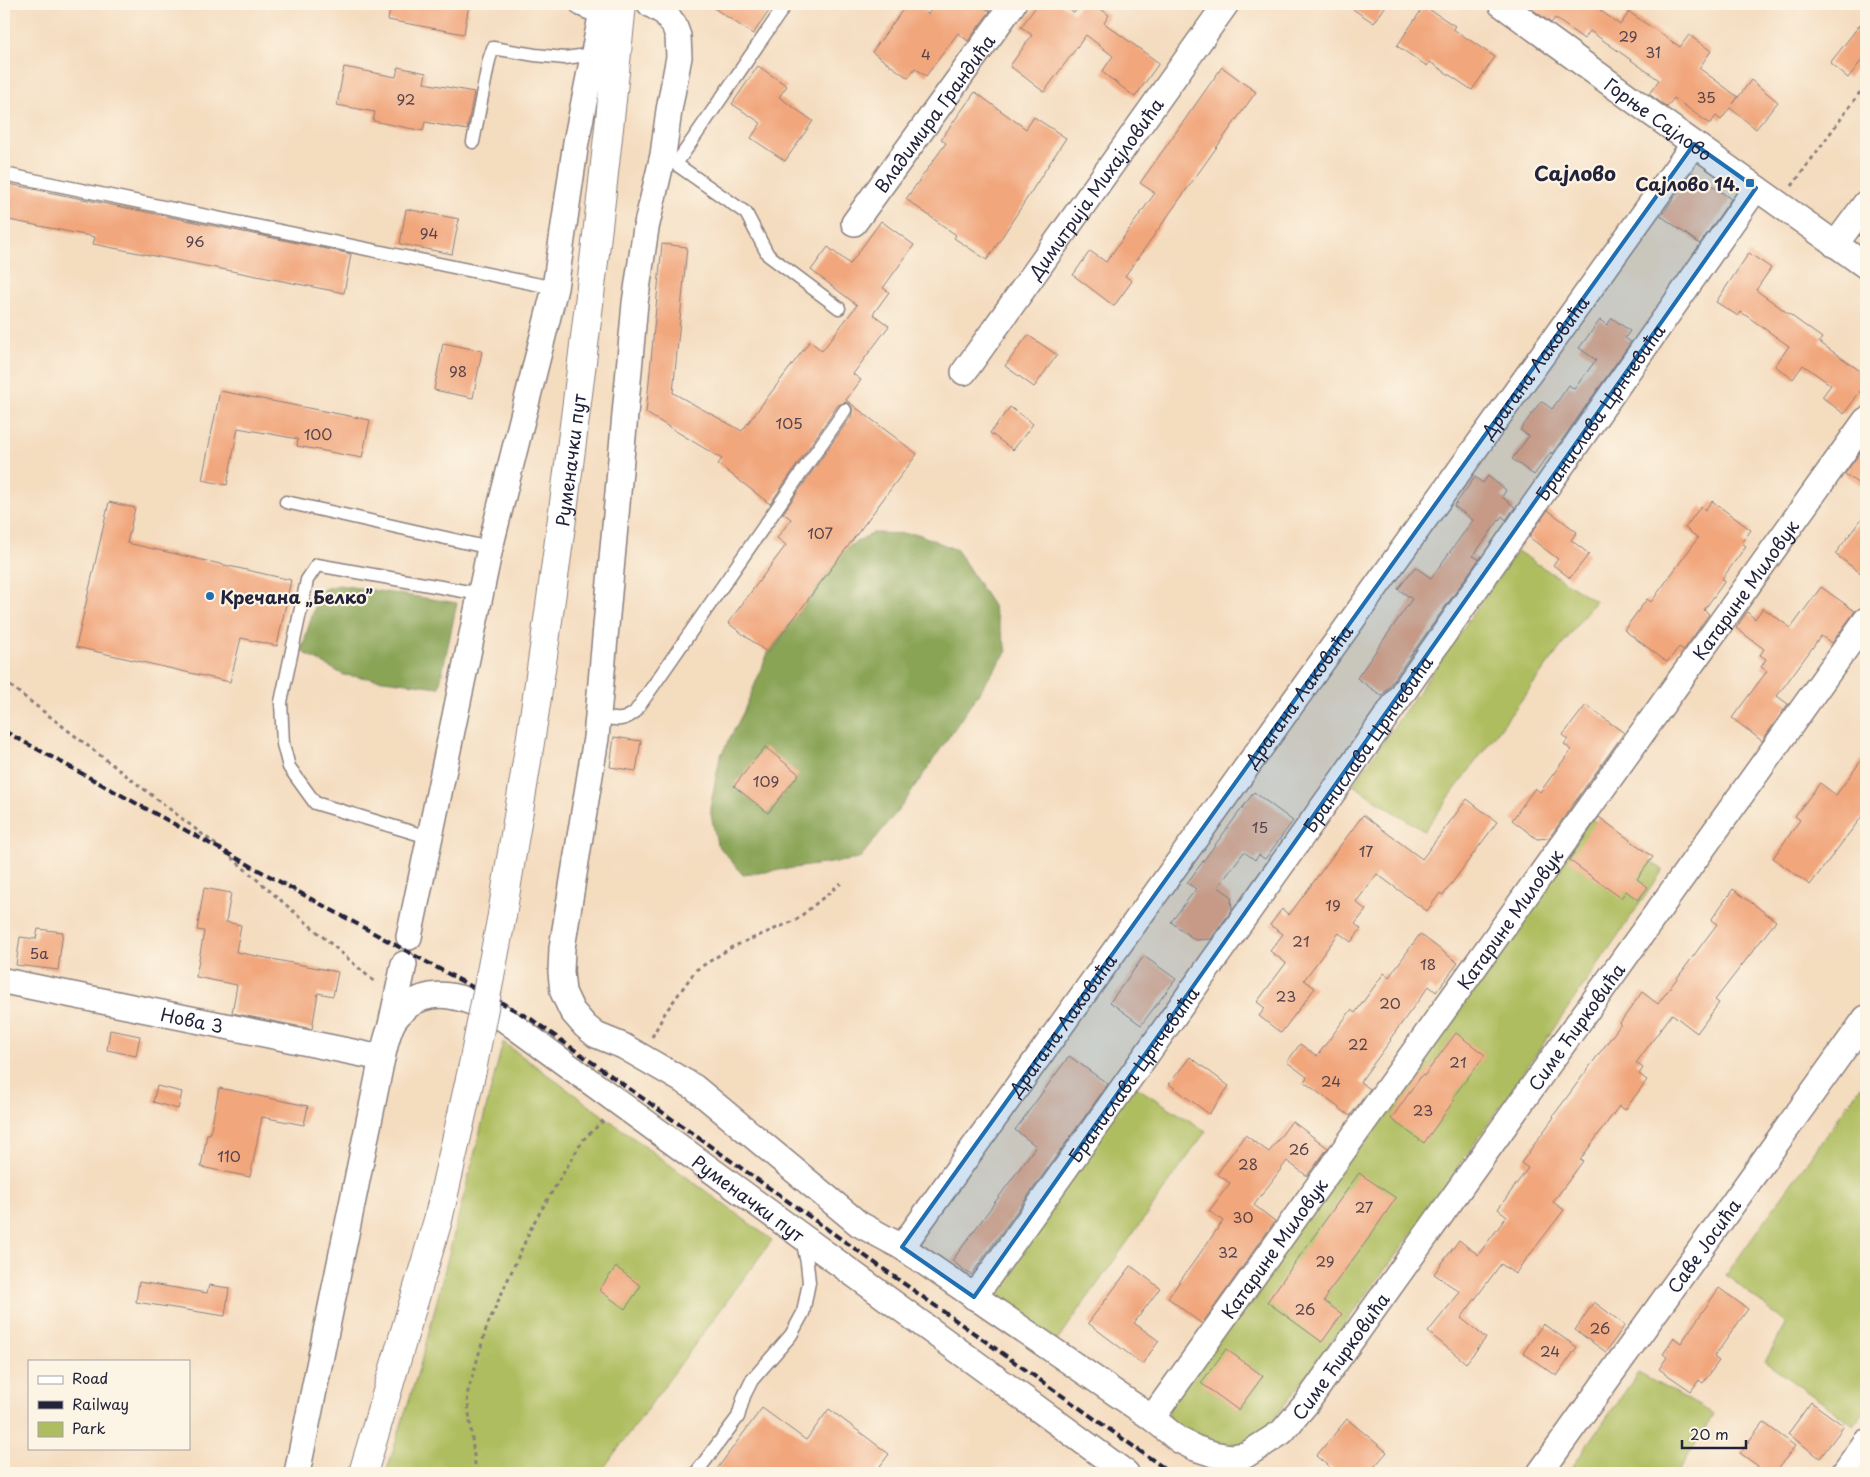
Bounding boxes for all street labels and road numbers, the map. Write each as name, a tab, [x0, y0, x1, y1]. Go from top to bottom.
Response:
street label: Владимира Грандића	[867, 28, 1001, 198]
street label: Горње Сајлово	[1599, 70, 1718, 167]
street label: Димитрија Михајловића	[1021, 91, 1169, 285]
street label: Драгана Лаковића	[1473, 289, 1595, 444]
street label: Бранислава Црнчевића	[1528, 317, 1671, 505]
street label: Руменачки пут	[548, 392, 592, 528]
street label: Катарине Миловук	[1685, 513, 1805, 665]
street label: Драгана Лаковића	[1237, 618, 1359, 773]
street label: Бранислава Црнчевића	[1296, 649, 1439, 837]
street label: Катарине Миловук	[1450, 843, 1569, 994]
street label: Драгана Лаковића	[1001, 947, 1123, 1102]
street label: Симе Ћирковића	[1521, 956, 1631, 1096]
street label: Бранислава Црнчевића	[1061, 980, 1205, 1167]
street label: Нова 3	[158, 1000, 226, 1039]
street label: Руменачки пут	[687, 1147, 811, 1248]
street label: Катарине Миловук	[1214, 1172, 1333, 1324]
street label: Саве Јосића	[1660, 1192, 1747, 1298]
street label: Симе Ћирковића	[1285, 1286, 1395, 1425]

